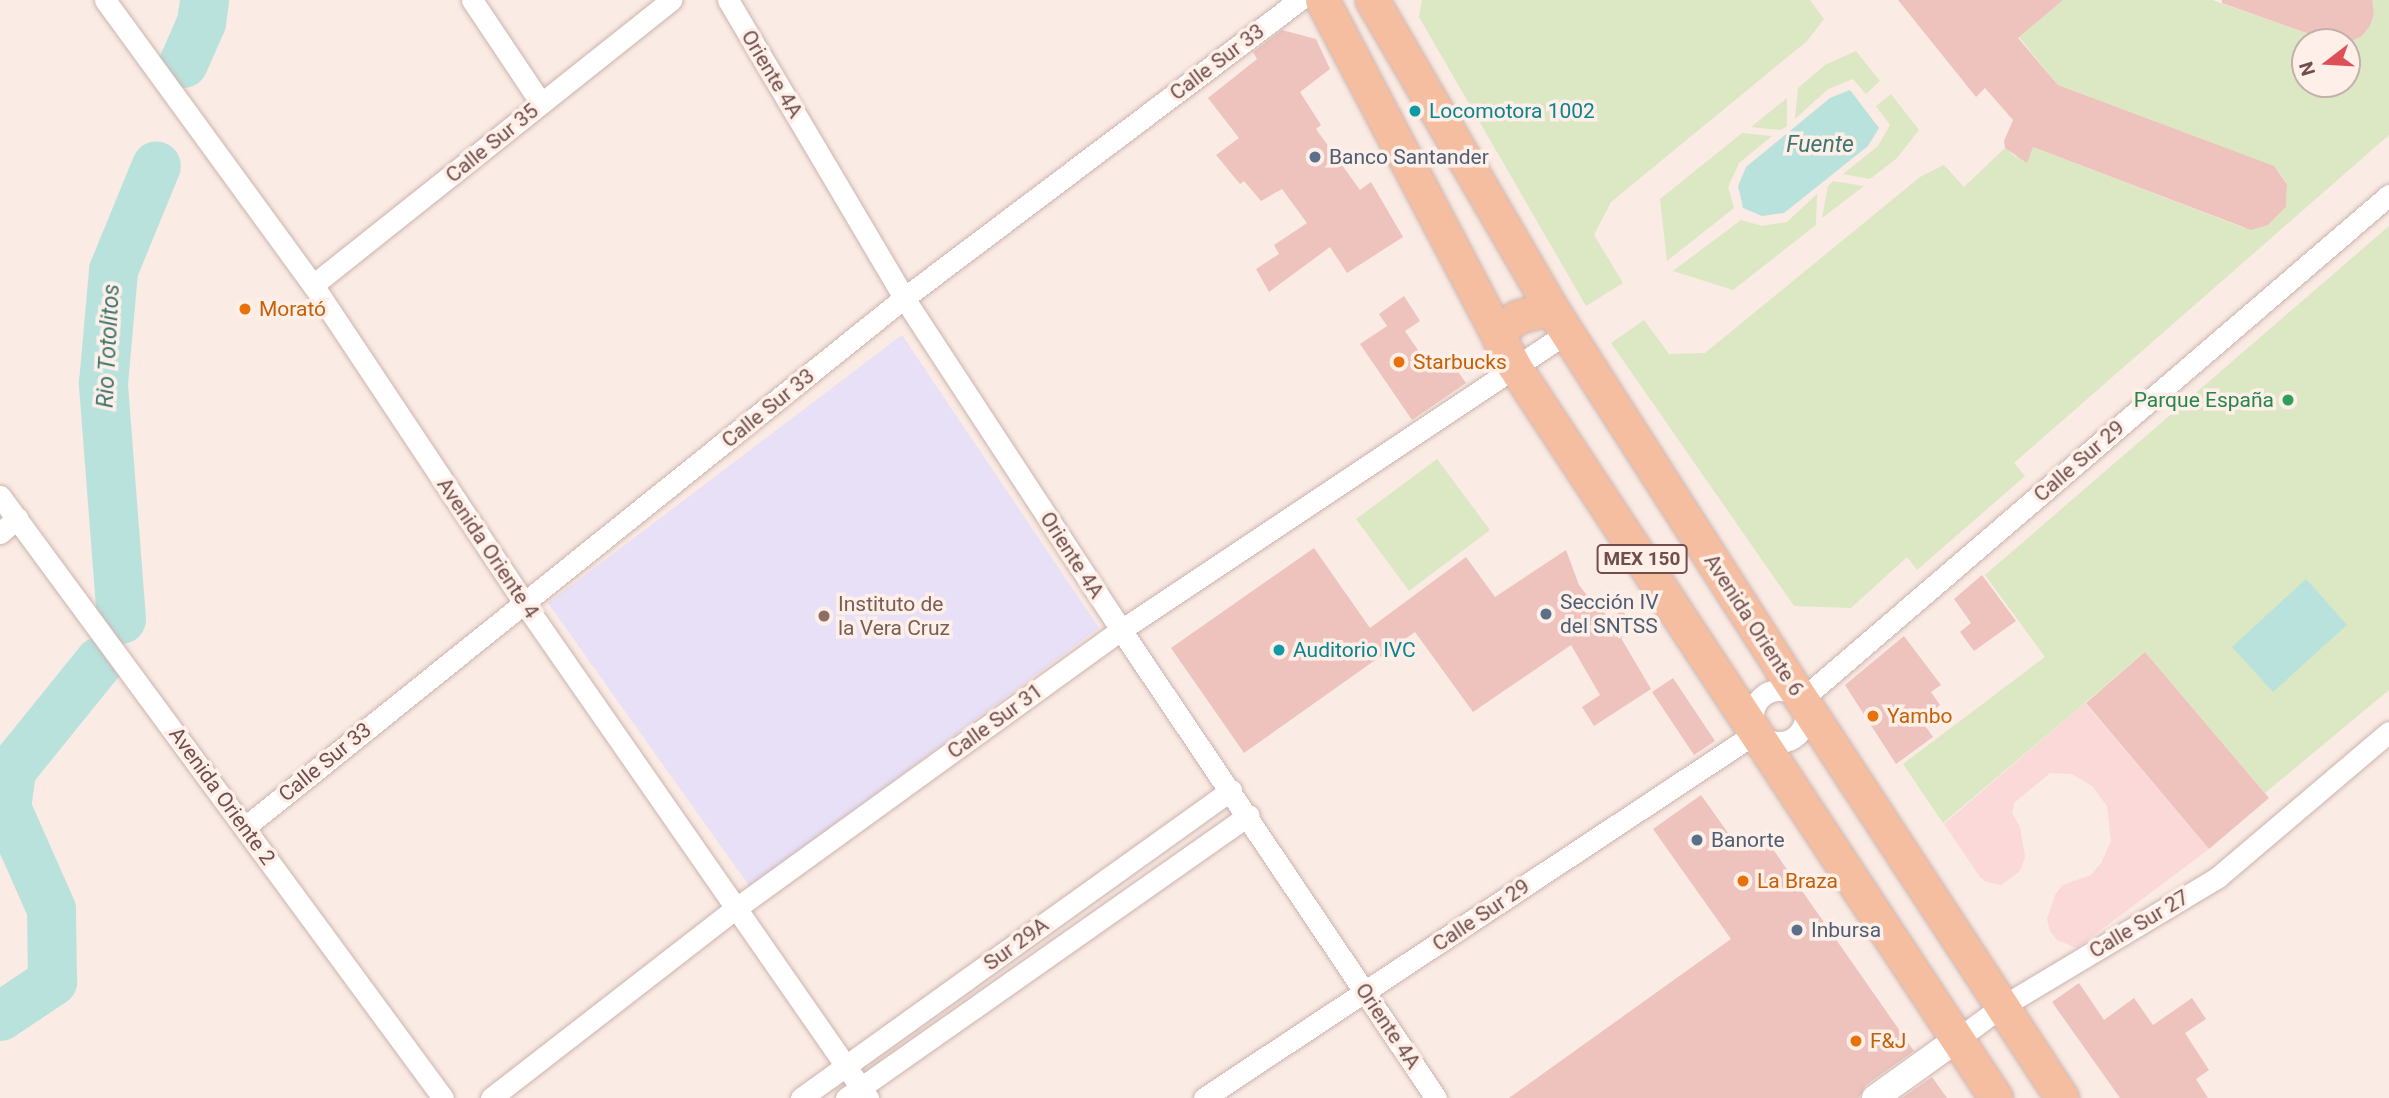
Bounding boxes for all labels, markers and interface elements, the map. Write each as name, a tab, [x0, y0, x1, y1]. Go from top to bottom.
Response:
street label: Calle Sur 33	[1165, 18, 1269, 106]
street label: Oriente 4A	[736, 25, 808, 123]
north arrow	[2291, 28, 2361, 98]
text: N	[2294, 59, 2320, 78]
street label: Calle Sur 35	[441, 98, 543, 188]
place label: Locomotora 1002	[1429, 98, 1595, 124]
marker: Locomotora 1002	[1407, 103, 1423, 119]
water label: Fuente	[1786, 131, 1854, 159]
place label: Banco Santander	[1329, 144, 1489, 170]
marker: Banco Santander	[1307, 149, 1323, 165]
water label: Rio Totolitos	[92, 283, 126, 409]
place label: Morató	[259, 296, 326, 322]
marker: Morató	[237, 301, 253, 317]
place label: Starbucks	[1413, 349, 1507, 375]
marker: Starbucks	[1391, 354, 1407, 370]
street label: Calle Sur 33	[717, 363, 819, 453]
place label: Parque España	[2134, 387, 2274, 413]
marker: Parque España	[2280, 392, 2296, 408]
street label: Calle Sur 29	[2029, 415, 2129, 507]
street label: Avenida Oriente 4	[432, 473, 544, 623]
street label: Oriente 4A	[1035, 507, 1109, 603]
road number: MEX 150	[1596, 544, 1688, 574]
street label: Avenida Oriente 6	[1699, 549, 1809, 701]
place label: Sección IV del SNTSS	[1560, 589, 1659, 639]
place label: Instituto de la Vera Cruz	[838, 591, 950, 641]
marker: Sección IV del SNTSS	[1538, 606, 1554, 622]
marker: Instituto de la Vera Cruz	[816, 608, 832, 624]
place label: Auditorio IVC	[1293, 637, 1416, 663]
marker: Auditorio IVC	[1271, 642, 1287, 658]
street label: Calle Sur 31	[942, 678, 1048, 764]
place label: Yambo	[1887, 703, 1952, 729]
marker: Yambo	[1865, 708, 1881, 724]
street label: Calle Sur 33	[274, 717, 376, 807]
street label: Avenida Oriente 2	[164, 722, 280, 870]
place label: Banorte	[1711, 827, 1785, 853]
marker: Banorte	[1689, 832, 1705, 848]
place label: La Braza	[1757, 868, 1838, 894]
street label: Calle Sur 29	[1428, 873, 1534, 957]
marker: La Braza	[1735, 873, 1751, 889]
street label: Calle Sur 27	[2085, 884, 2193, 964]
street label: Sur 29A	[979, 912, 1053, 976]
place label: Inbursa	[1811, 917, 1881, 943]
marker: Inbursa	[1789, 922, 1805, 938]
street label: Oriente 4A	[1350, 978, 1426, 1074]
place label: F&J	[1870, 1028, 1906, 1054]
marker: F&J	[1848, 1033, 1864, 1049]

